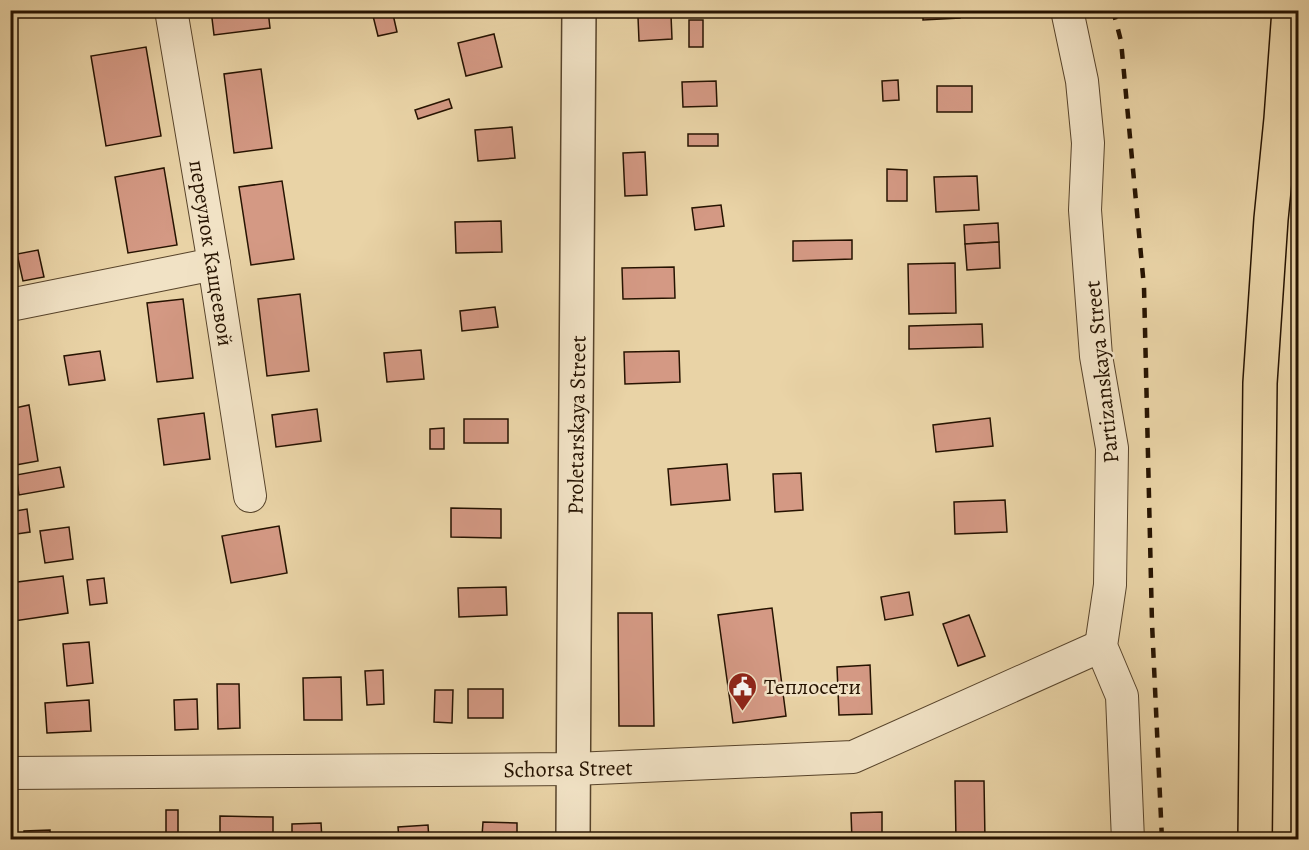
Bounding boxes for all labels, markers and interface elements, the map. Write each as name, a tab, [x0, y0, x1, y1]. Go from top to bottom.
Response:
street label: переулок Кащеевой	[181, 158, 241, 349]
street label: Partizanskaya Street	[1077, 279, 1127, 465]
street label: Proletarskaya Street	[560, 335, 594, 515]
public building icon: Теплосети	[727, 670, 759, 712]
place label: Теплосети	[764, 672, 861, 702]
street label: Schorsa Street	[503, 753, 633, 785]

